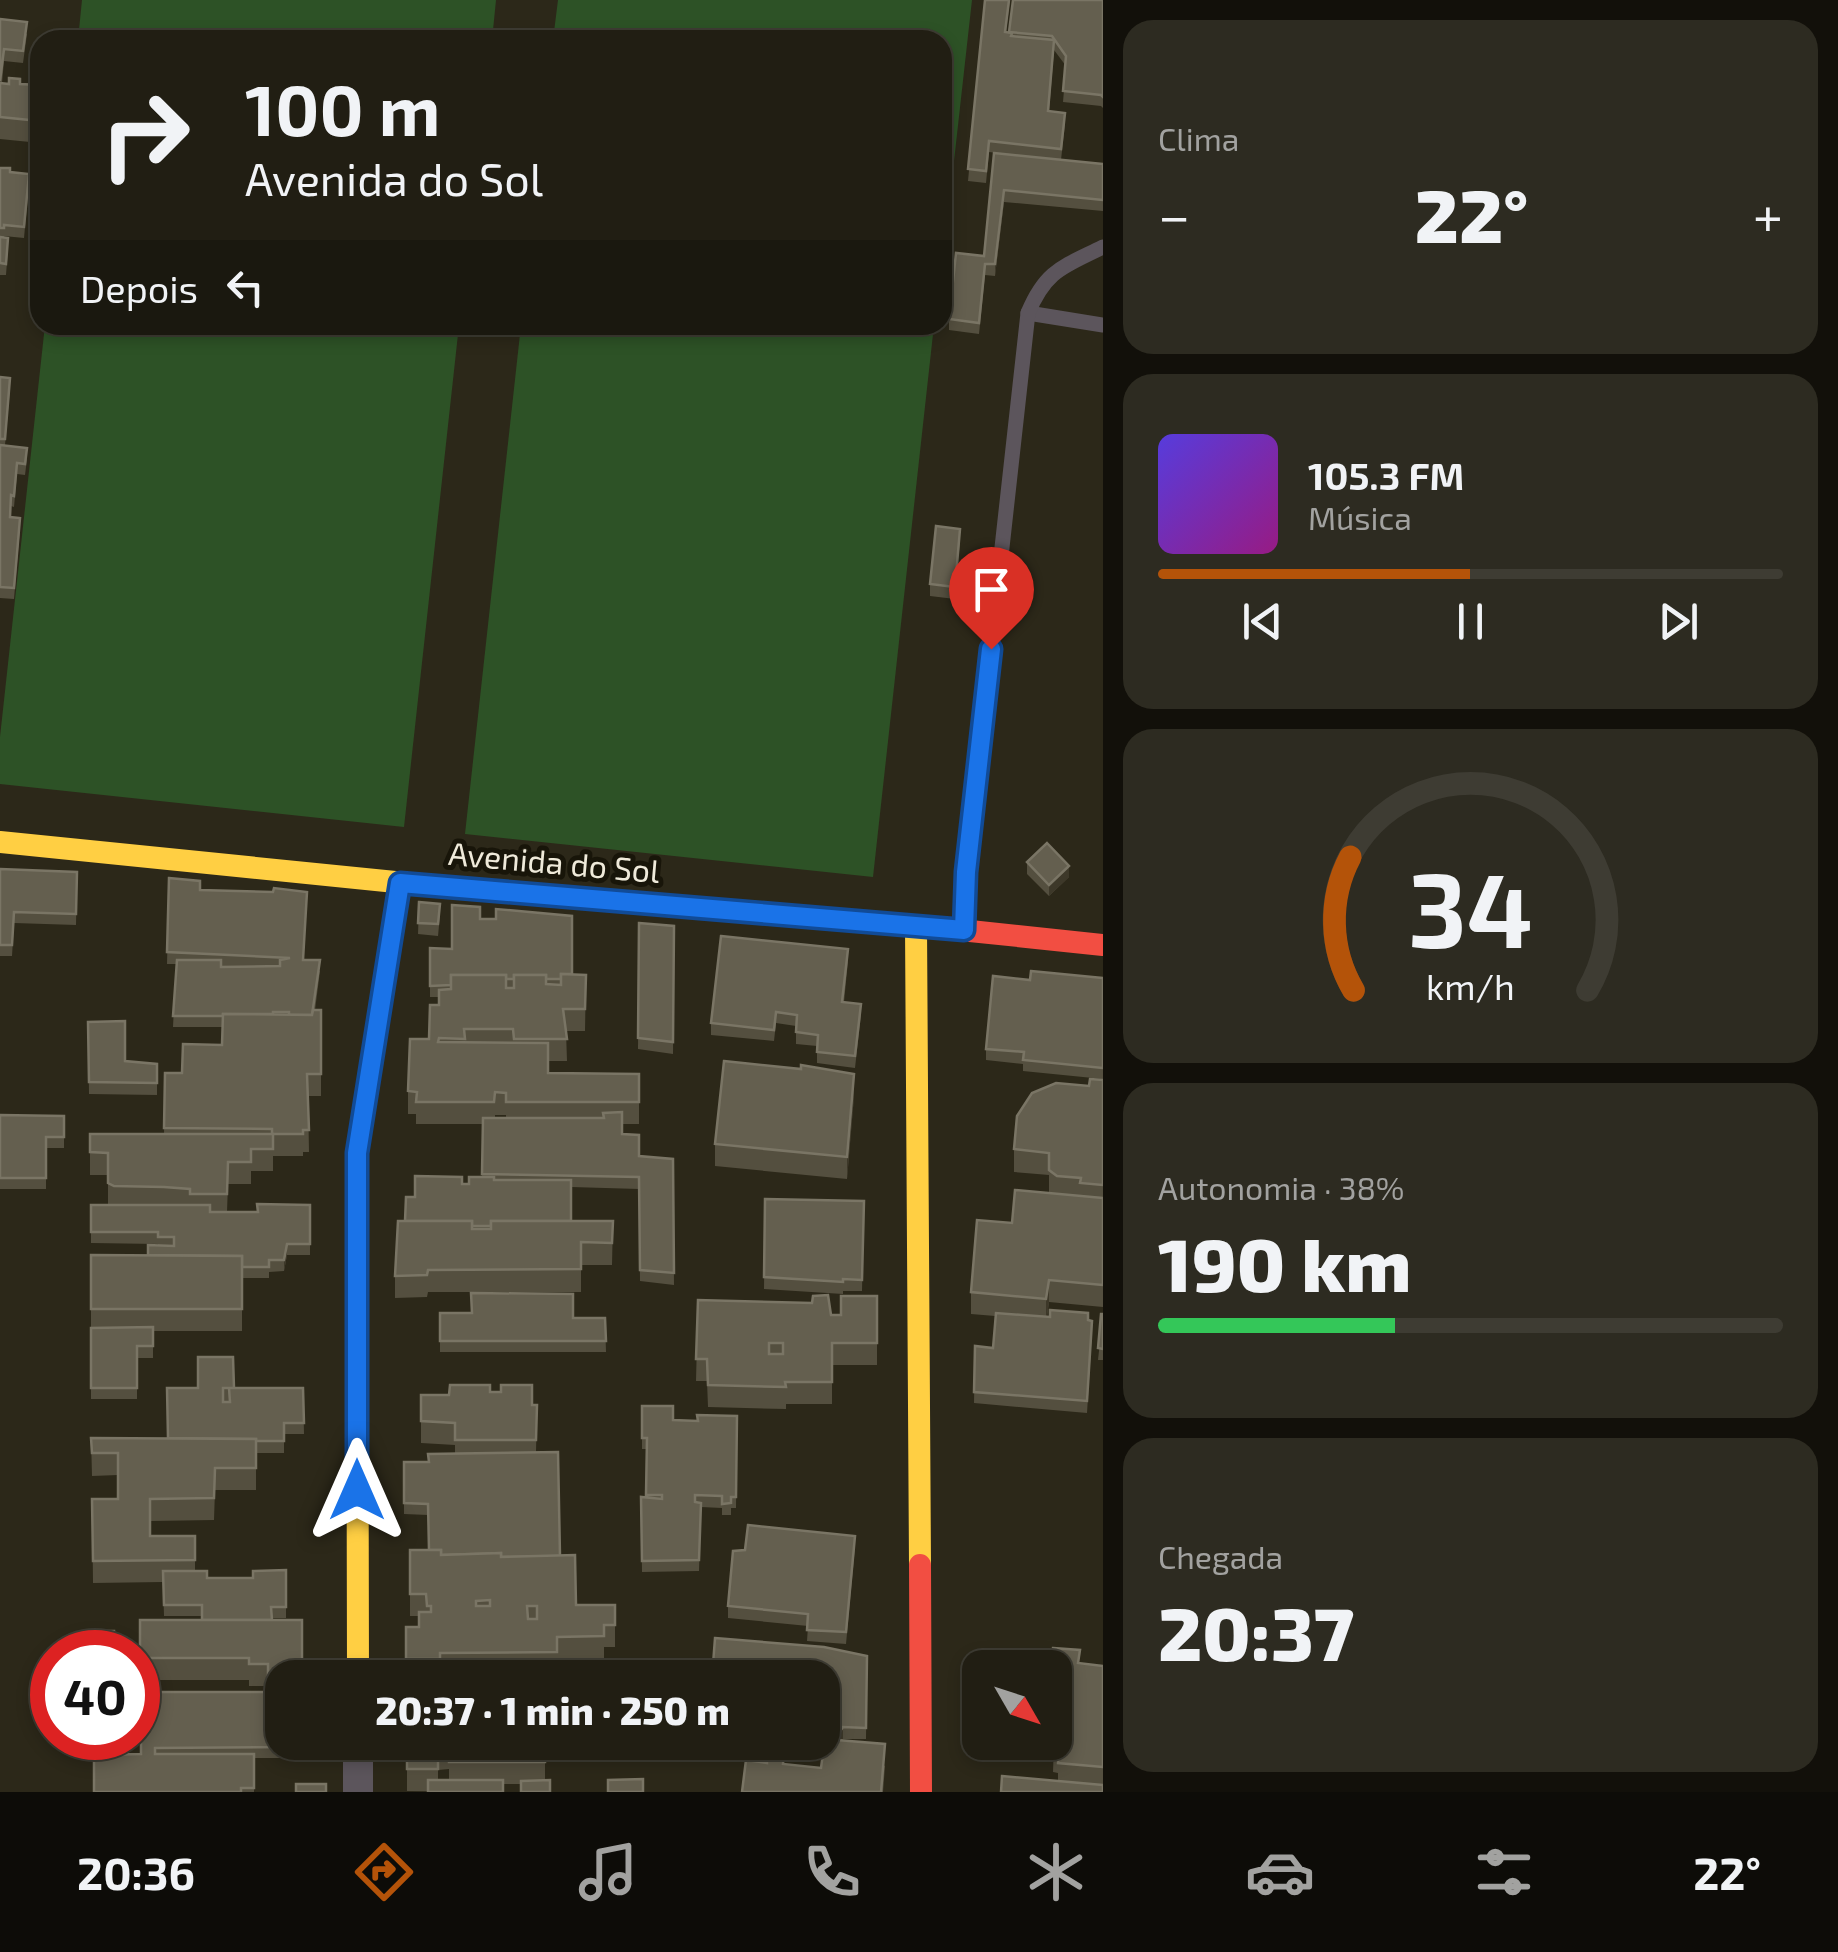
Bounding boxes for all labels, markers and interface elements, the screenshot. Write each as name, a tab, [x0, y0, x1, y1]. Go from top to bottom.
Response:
text: 100 m	[245, 66, 440, 150]
icon: right	[80, 70, 210, 200]
text: Clima	[1158, 119, 1239, 157]
text: Avenida do Sol	[245, 151, 543, 205]
text: 22°	[1415, 168, 1528, 258]
text: −	[1158, 181, 1190, 247]
text: +	[1753, 181, 1783, 247]
icon: left	[218, 260, 273, 315]
text: Depois	[80, 265, 198, 311]
text: 105.3 FM	[1308, 452, 1464, 498]
text: Música	[1308, 498, 1412, 536]
pin	[949, 547, 1034, 650]
icon: arrive	[964, 562, 1019, 617]
icon: previous	[1235, 594, 1290, 649]
icon: pause	[1443, 594, 1498, 649]
icon: next	[1651, 594, 1706, 649]
street label: Avenida do Sol	[447, 833, 662, 889]
text: 34	[1408, 844, 1533, 969]
text: km/h	[1426, 964, 1515, 1007]
text: Autonomia · 38%	[1158, 1168, 1404, 1206]
text: 190 km	[1158, 1217, 1411, 1307]
position arrow	[305, 1438, 409, 1542]
text: Chegada	[1158, 1537, 1283, 1575]
text: 20:37	[1158, 1586, 1354, 1676]
speed limit sign: 40	[30, 1630, 160, 1760]
north arrow	[962, 1650, 1072, 1760]
map controls	[962, 1650, 1072, 1760]
text: 20:37 · 1 min · 250 m	[375, 1687, 730, 1733]
icon: directions	[349, 1837, 419, 1907]
icon: music	[573, 1837, 643, 1907]
icon: phone	[797, 1837, 867, 1907]
icon: climate	[1021, 1837, 1091, 1907]
icon: car	[1245, 1837, 1315, 1907]
icon: filters	[1469, 1837, 1539, 1907]
text: 20:36	[77, 1845, 195, 1899]
text: 22°	[1693, 1845, 1761, 1899]

